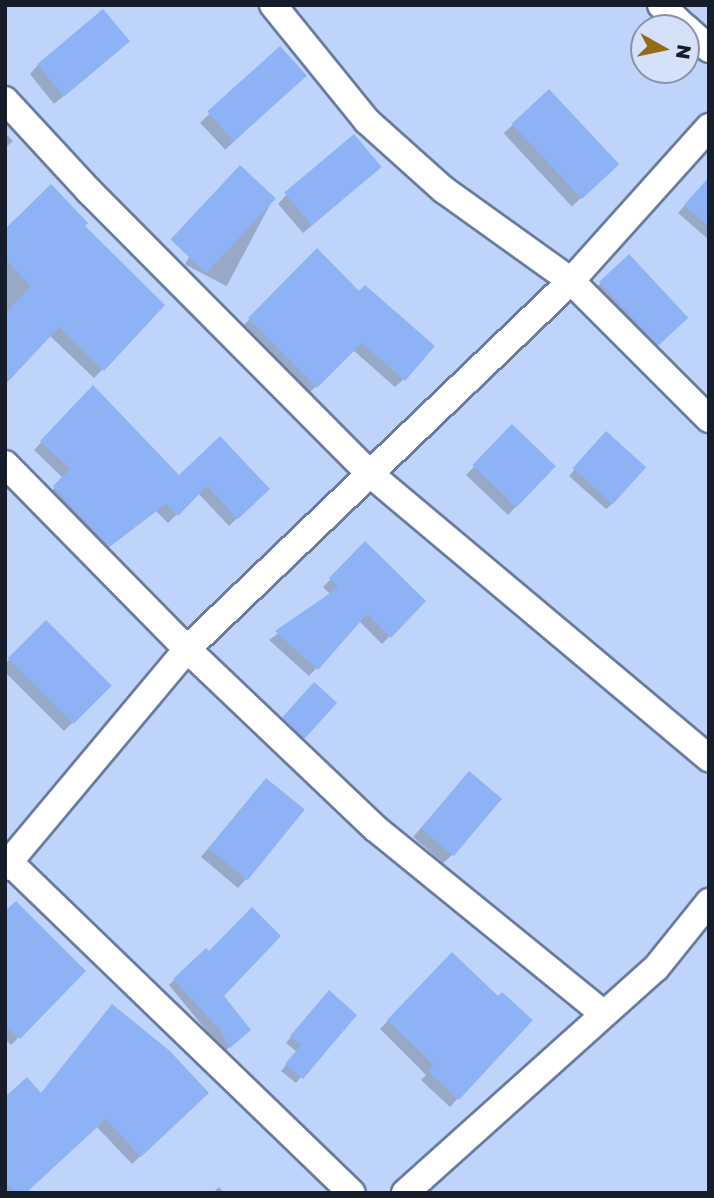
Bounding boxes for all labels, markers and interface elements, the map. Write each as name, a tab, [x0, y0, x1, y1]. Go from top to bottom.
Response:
north arrow	[630, 14, 700, 84]
text: N	[672, 43, 697, 61]

